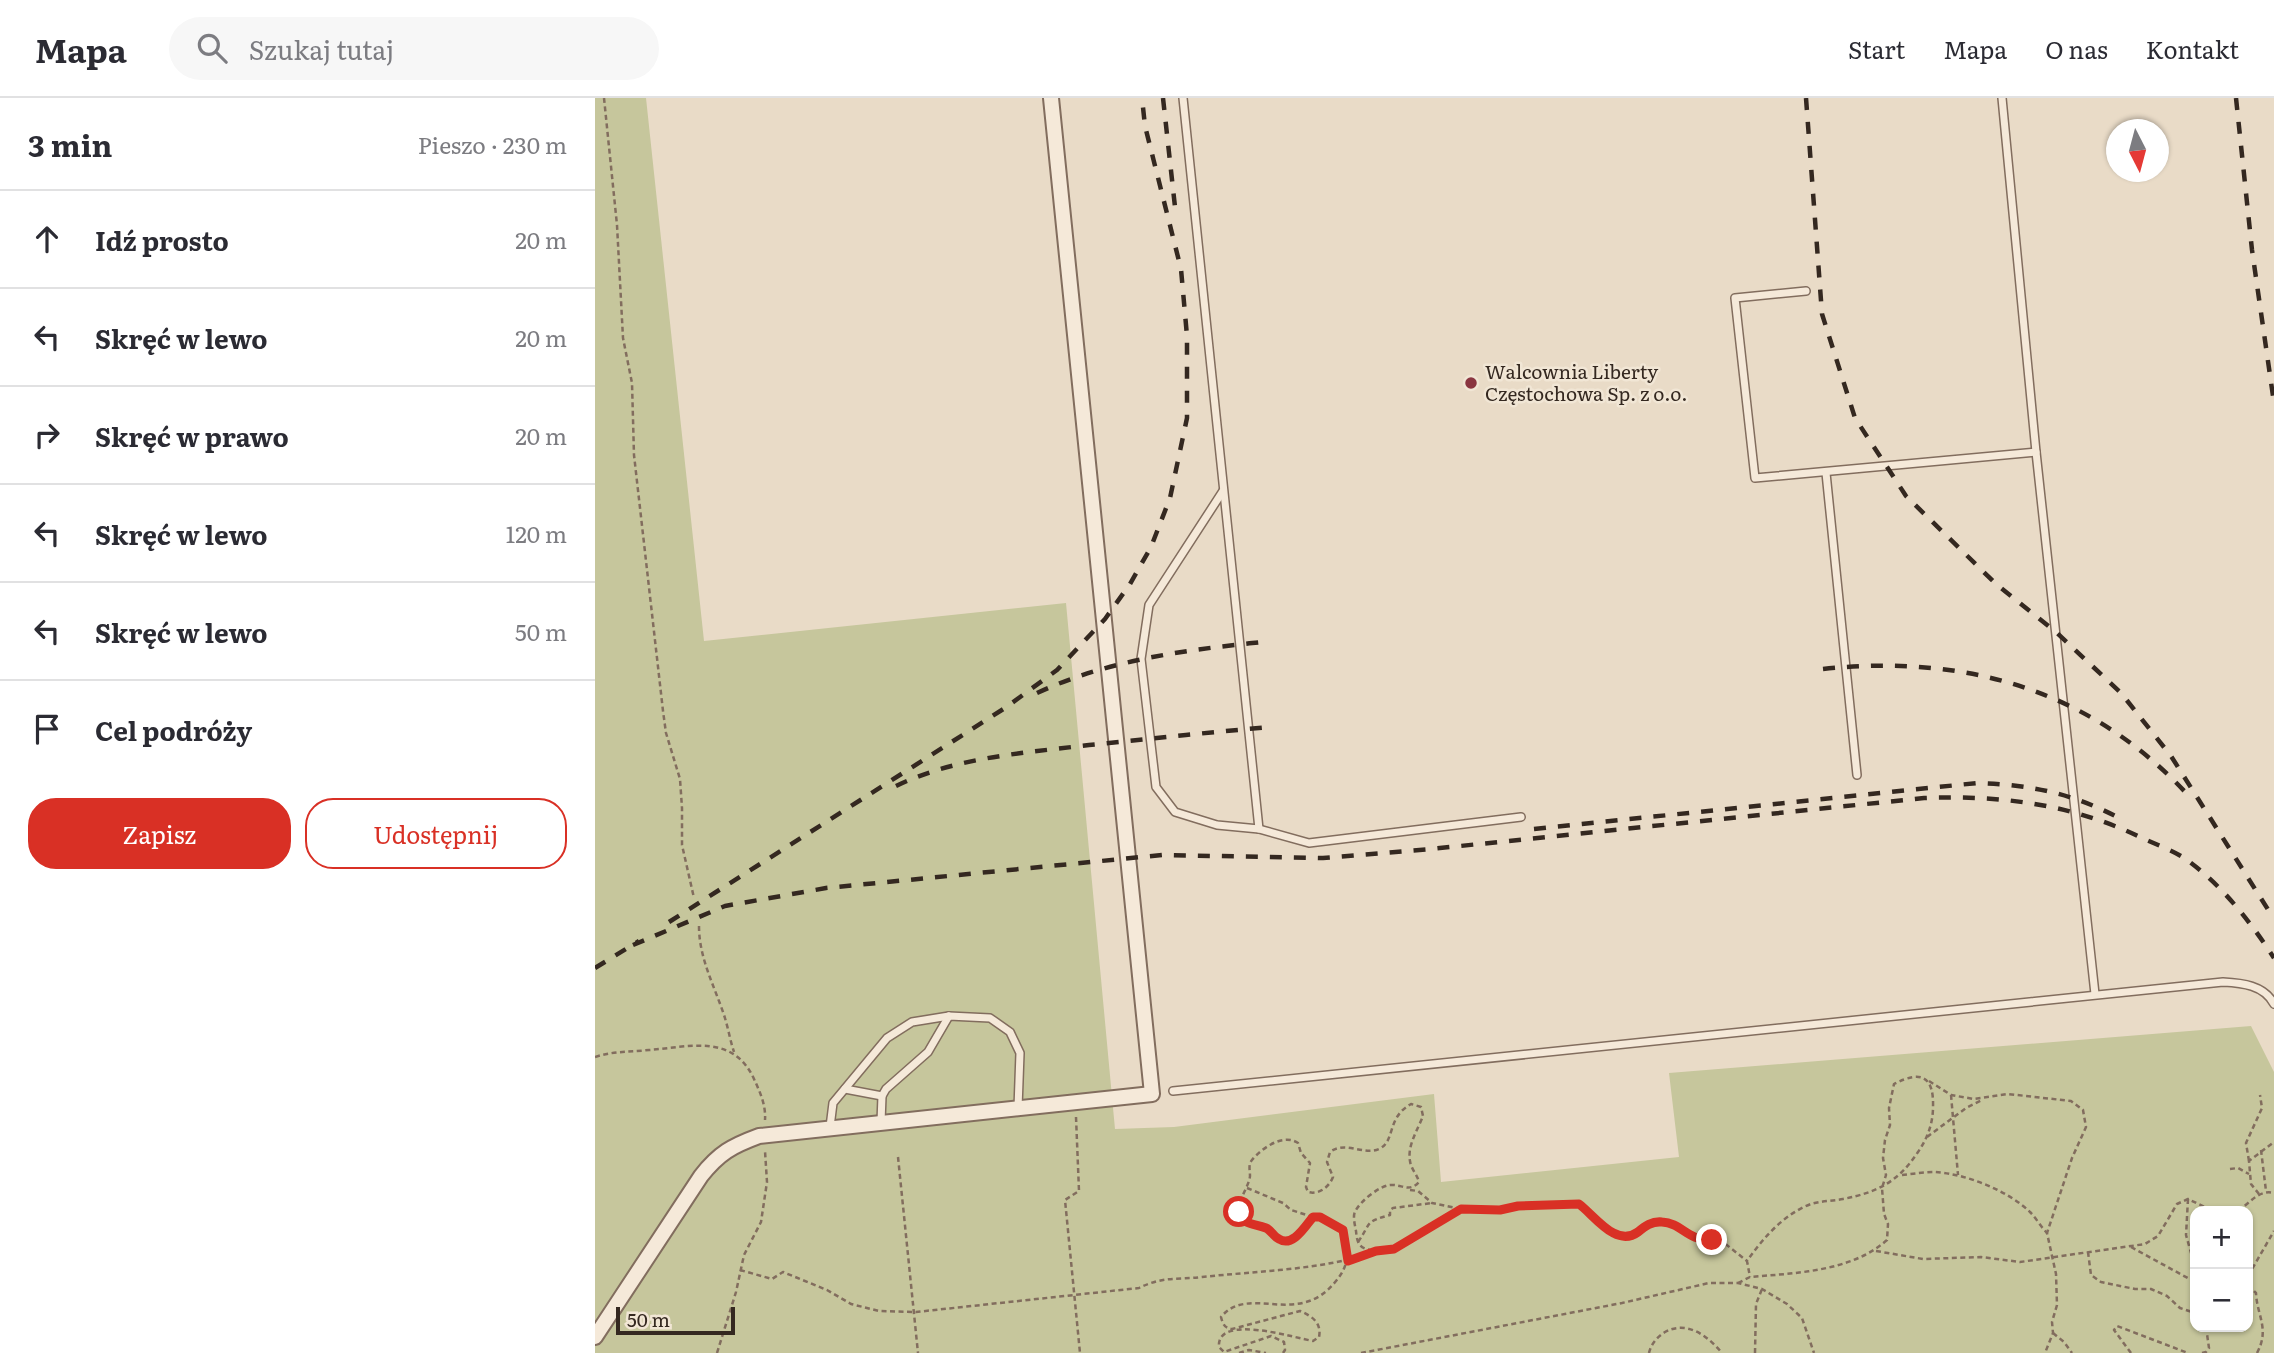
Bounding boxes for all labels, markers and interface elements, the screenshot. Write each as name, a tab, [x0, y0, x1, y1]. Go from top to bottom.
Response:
search box	[169, 17, 659, 80]
text: Mapa	[35, 24, 127, 73]
icon: search	[193, 29, 231, 67]
text: Szukaj tutaj	[249, 29, 394, 68]
text: Start	[1848, 31, 1905, 66]
text: Mapa	[1943, 31, 2007, 66]
text: O nas	[2045, 31, 2108, 66]
text: Kontakt	[2146, 31, 2239, 66]
north arrow	[2106, 119, 2169, 182]
text: 3 min	[28, 122, 112, 166]
text: Pieszo · 230 m	[418, 127, 567, 161]
icon: ahead	[28, 220, 66, 258]
text: Idź prosto	[95, 220, 229, 259]
text: 20 m	[515, 222, 567, 256]
icon: left	[28, 318, 66, 356]
text: Skręć w lewo	[95, 318, 268, 357]
text: 20 m	[515, 320, 567, 354]
place label: Walcownia Liberty Częstochowa Sp. z o.o.	[1485, 357, 1688, 407]
marker: Walcownia Liberty Częstochowa Sp. z o.o.	[1463, 375, 1479, 391]
icon: right	[28, 416, 66, 454]
text: Skręć w prawo	[95, 416, 289, 455]
text: 20 m	[515, 418, 567, 452]
icon: left	[28, 514, 66, 552]
text: Skręć w lewo	[95, 514, 268, 553]
text: 120 m	[506, 516, 567, 550]
icon: left	[28, 612, 66, 650]
text: Skręć w lewo	[95, 612, 268, 651]
text: 50 m	[515, 614, 567, 648]
icon: arrive	[28, 710, 66, 748]
text: Cel podróży	[95, 710, 252, 749]
button: Zapisz	[28, 798, 291, 869]
button: Udostępnij	[305, 798, 567, 869]
route start	[1223, 1196, 1254, 1227]
map controls	[2190, 1206, 2253, 1332]
button: +	[2190, 1206, 2253, 1269]
route end	[1696, 1224, 1727, 1255]
button: −	[2190, 1269, 2253, 1332]
scale bar	[616, 1304, 735, 1336]
text: 50 m	[627, 1305, 670, 1333]

